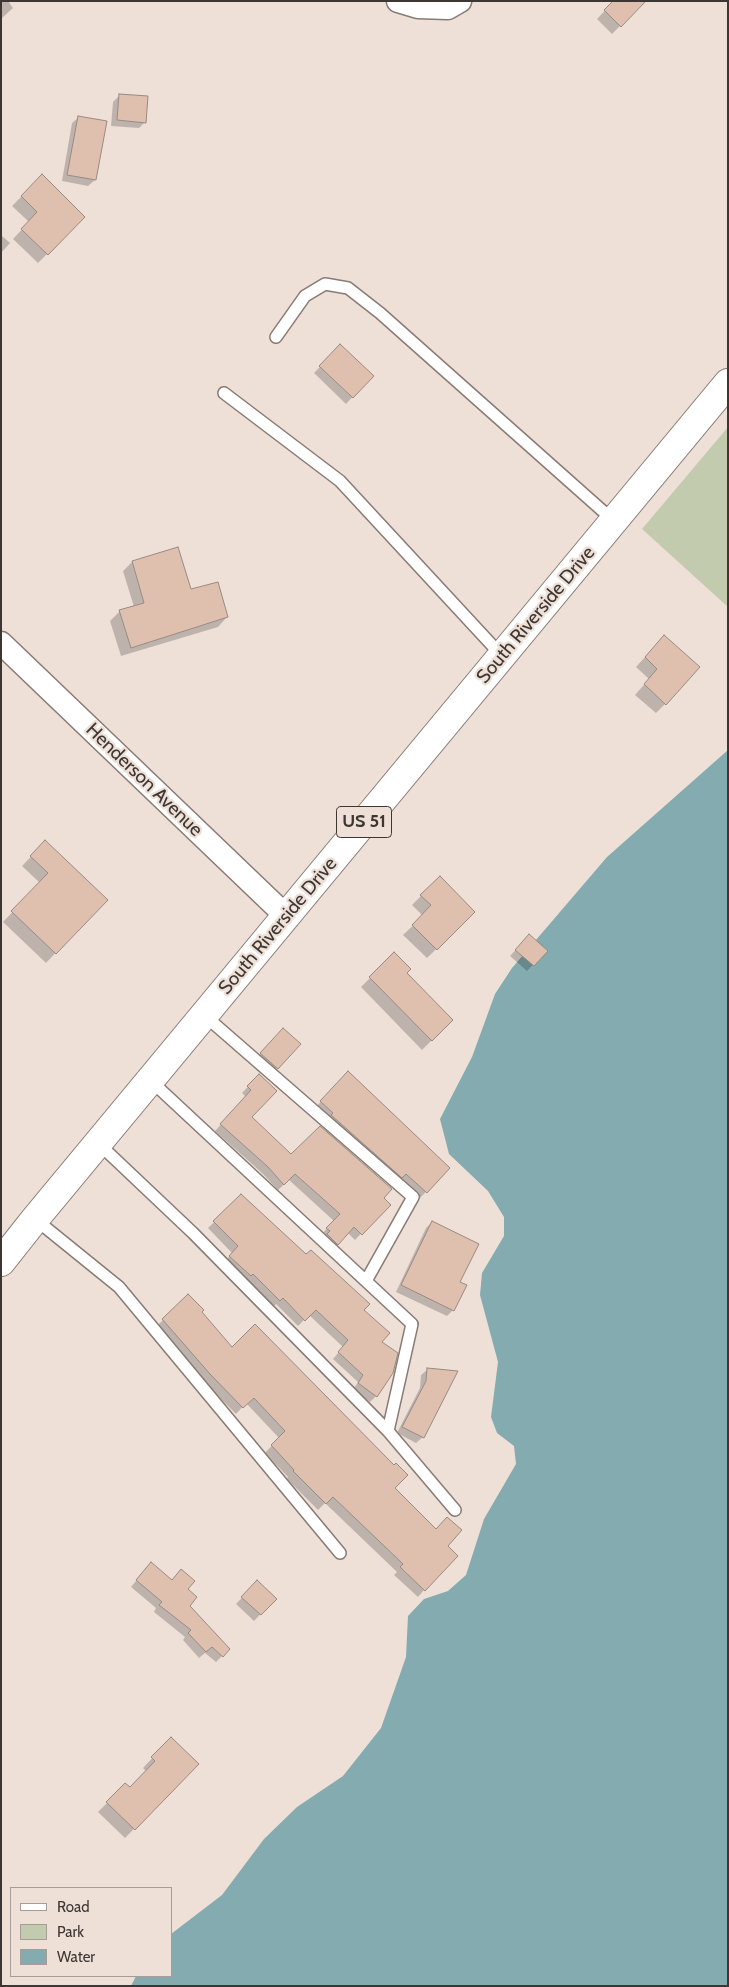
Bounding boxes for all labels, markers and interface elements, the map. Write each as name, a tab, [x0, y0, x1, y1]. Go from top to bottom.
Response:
street label: South Riverside Drive	[472, 542, 600, 688]
street label: Henderson Avenue	[81, 719, 207, 841]
road number: US 51	[336, 806, 392, 838]
street label: South Riverside Drive	[214, 853, 342, 999]
legend	[10, 1887, 172, 1977]
text: Road	[57, 1898, 90, 1916]
text: Park	[57, 1923, 84, 1941]
text: Water	[57, 1948, 95, 1966]

